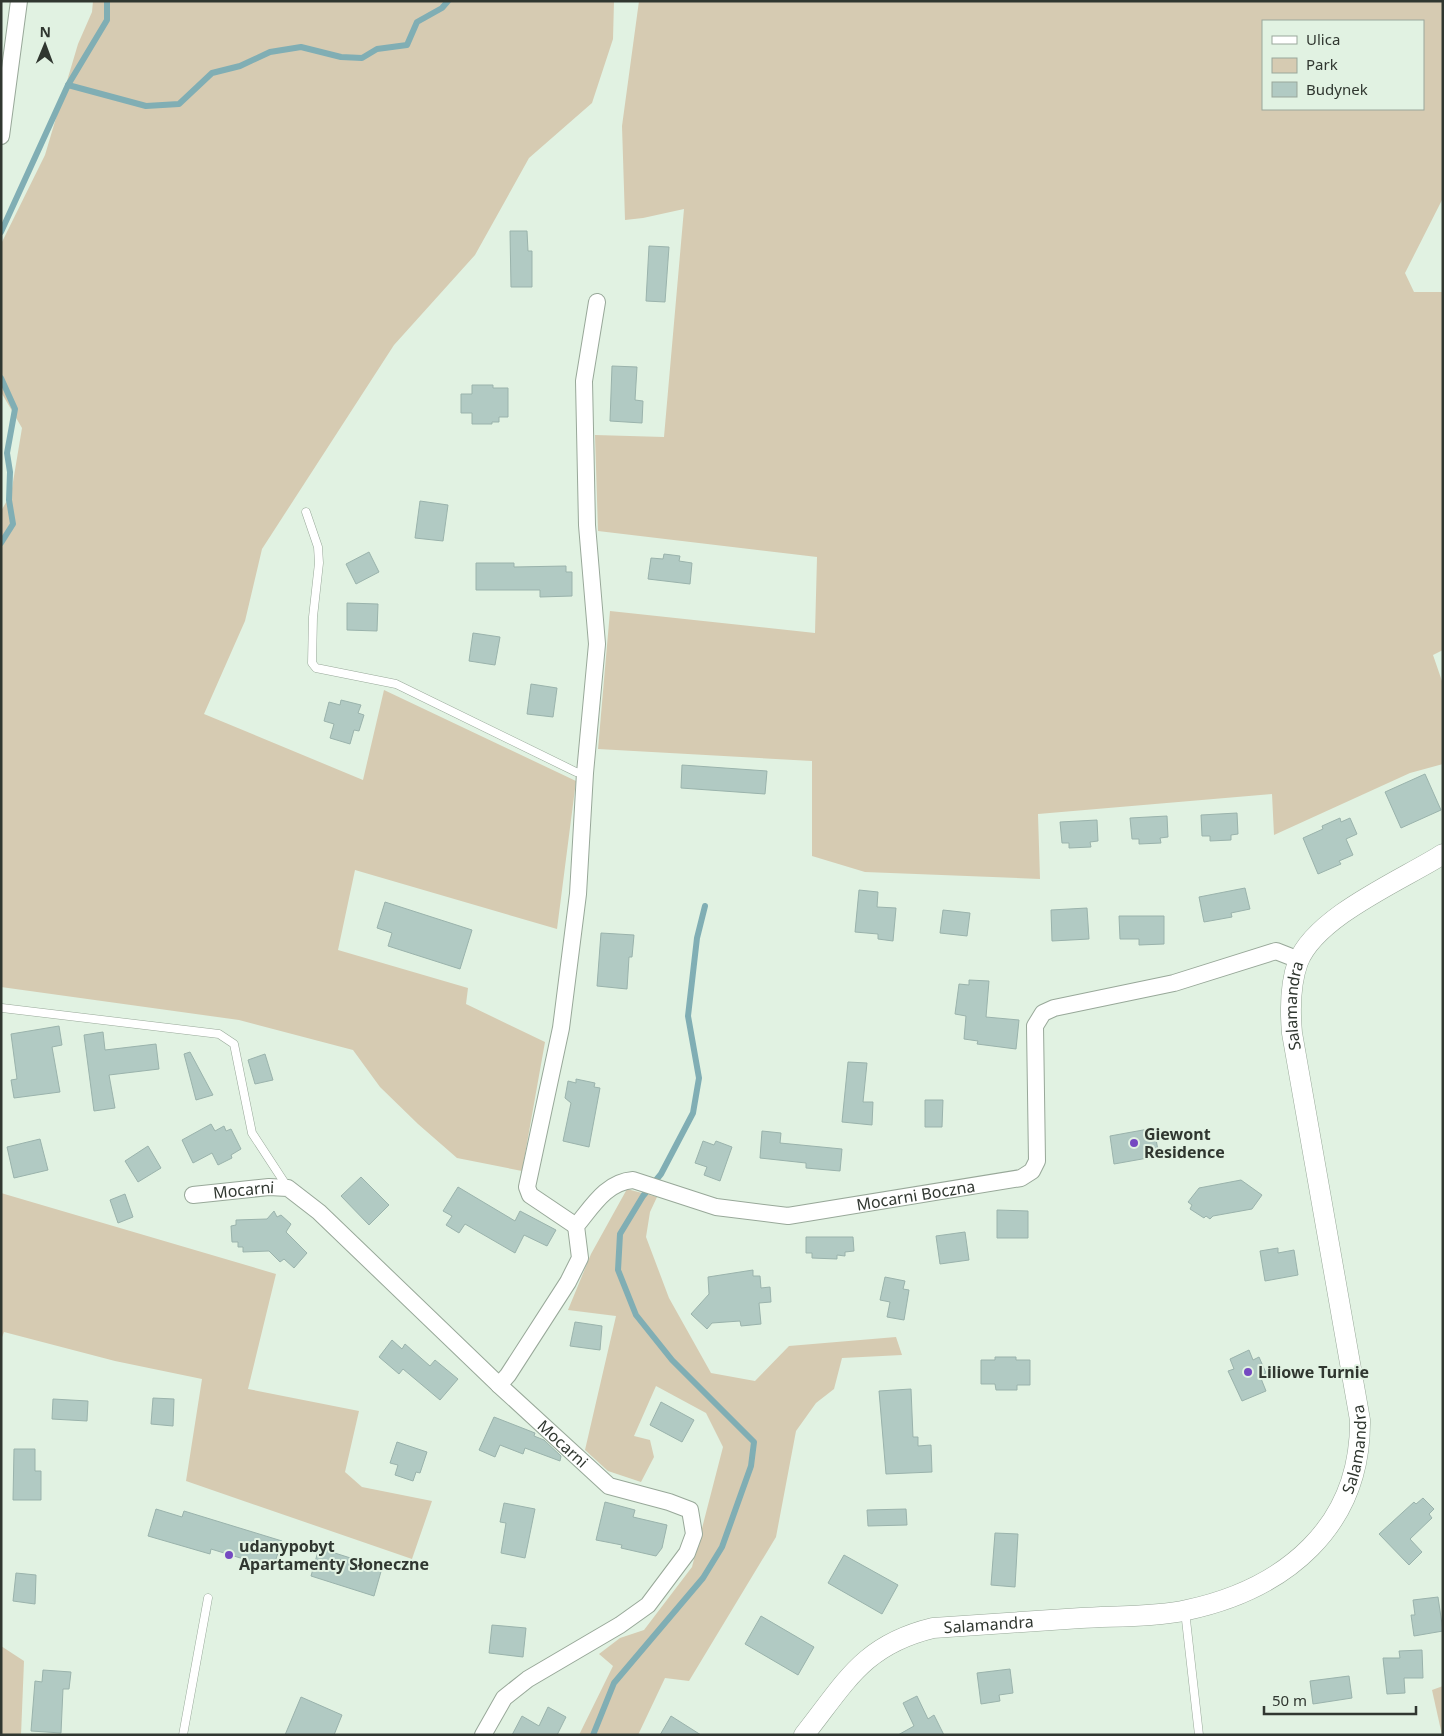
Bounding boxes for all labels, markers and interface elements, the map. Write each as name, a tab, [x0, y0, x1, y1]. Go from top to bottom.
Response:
north arrow	[20, 20, 70, 70]
legend	[1262, 20, 1424, 110]
text: N	[39, 22, 51, 41]
text: Ulica	[1306, 29, 1340, 49]
text: Park	[1306, 54, 1338, 74]
text: Budynek	[1306, 79, 1368, 99]
street label: Salamandra	[1280, 958, 1309, 1052]
place label: Giewont Residence	[1144, 1123, 1225, 1163]
marker: Giewont Residence	[1128, 1137, 1140, 1149]
street label: Mocarni Boczna	[855, 1175, 977, 1216]
street label: Mocarni	[212, 1176, 275, 1204]
place label: Liliowe Turnie	[1258, 1361, 1369, 1383]
marker: Liliowe Turnie	[1242, 1366, 1254, 1378]
street label: Salamandra	[1336, 1403, 1371, 1497]
street label: Mocarni	[533, 1415, 593, 1473]
place label: udanypobyt Apartamenty Słoneczne	[239, 1535, 429, 1575]
marker: udanypobyt Apartamenty Słoneczne	[223, 1549, 235, 1561]
street label: Salamandra	[943, 1610, 1034, 1638]
scale bar	[1264, 1684, 1416, 1716]
text: 50 m	[1272, 1690, 1307, 1710]

